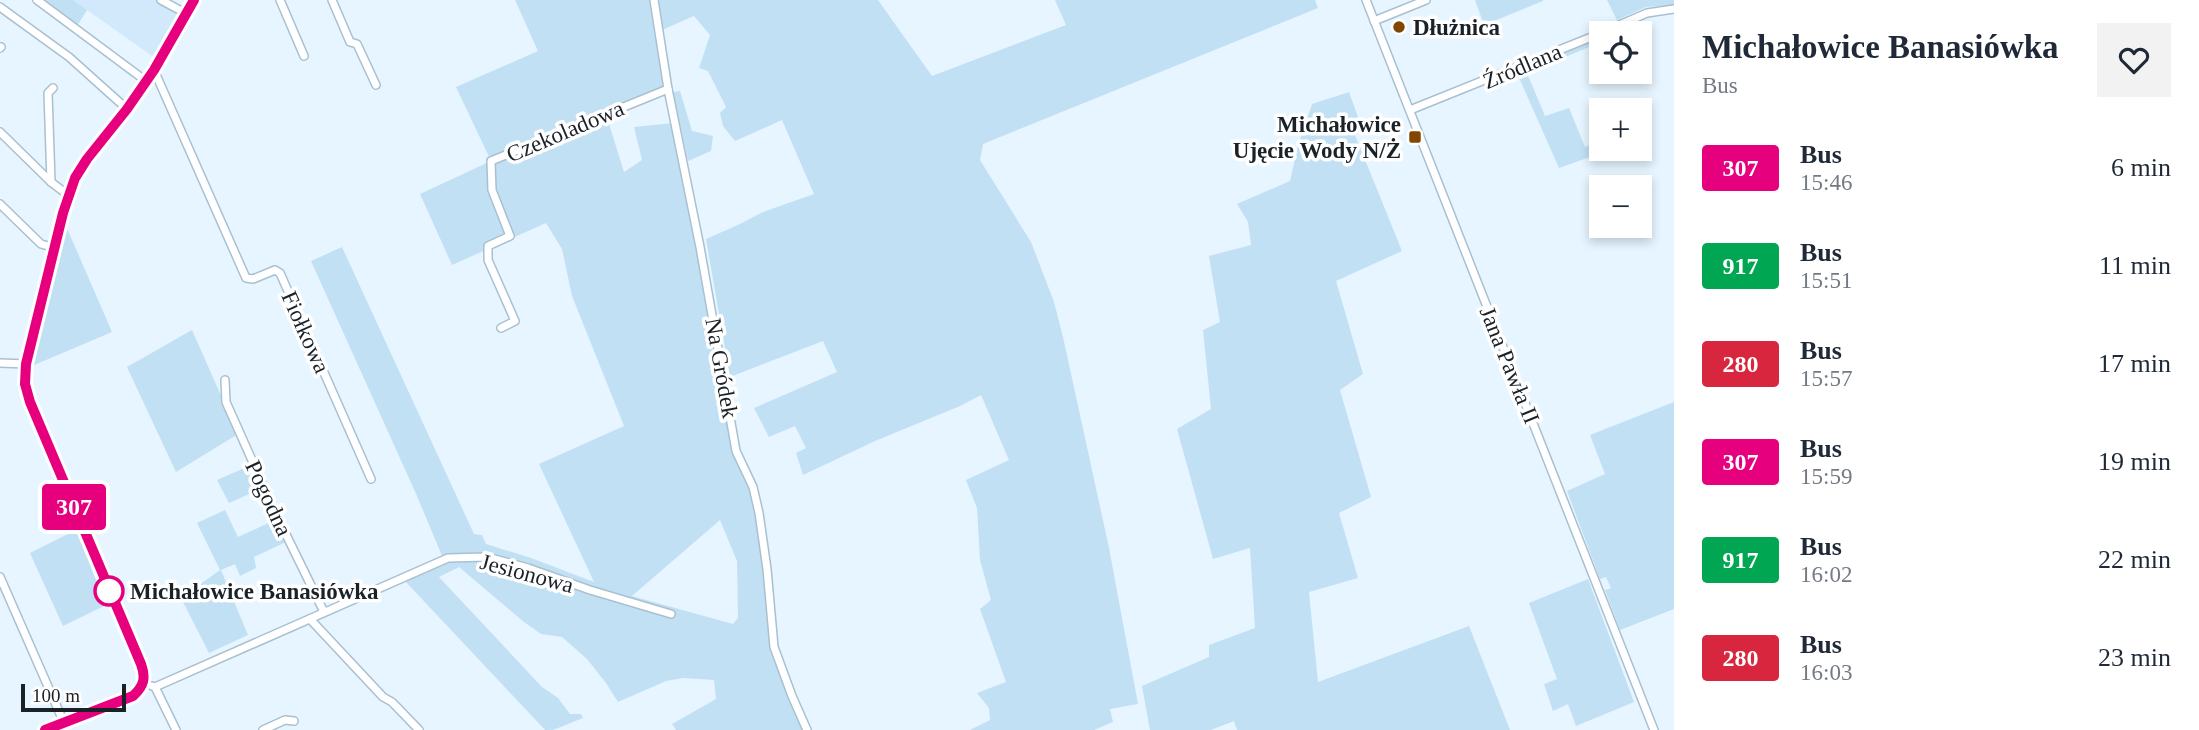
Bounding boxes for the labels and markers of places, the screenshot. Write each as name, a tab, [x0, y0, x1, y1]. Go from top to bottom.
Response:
place label: Dłużnica	[1413, 15, 1500, 40]
marker: Dłużnica	[1391, 19, 1407, 35]
place label: Michałowice Ujęcie Wody N/Ż	[1233, 112, 1401, 163]
marker: Michałowice Ujęcie Wody N/Ż	[1407, 129, 1423, 145]
marker: Michałowice Banasiówka	[94, 576, 124, 606]
place label: Michałowice Banasiówka	[130, 579, 379, 604]

